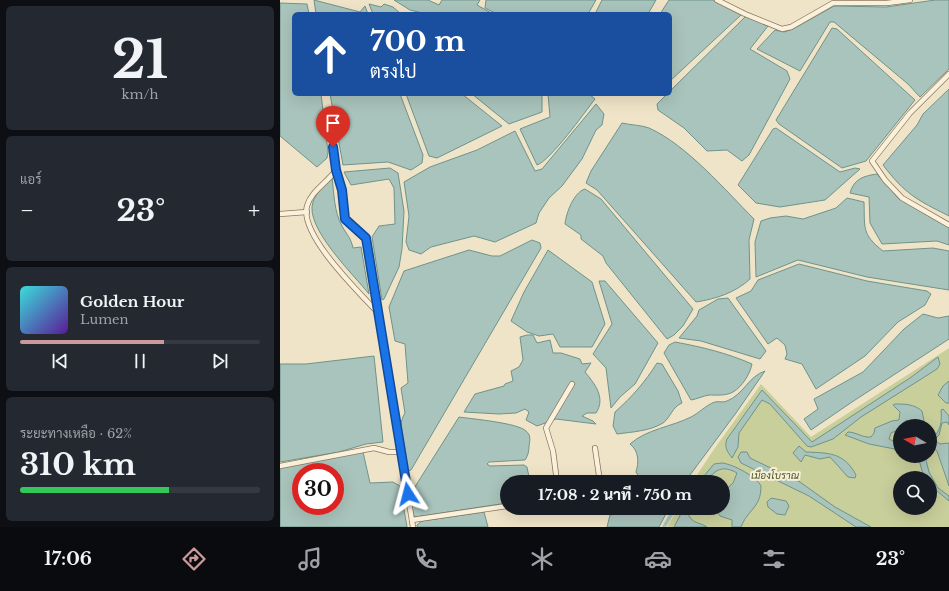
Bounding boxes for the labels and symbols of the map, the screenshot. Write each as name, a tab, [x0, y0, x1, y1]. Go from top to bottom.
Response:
pin	[316, 106, 350, 147]
north arrow	[893, 419, 937, 463]
speed limit sign: 30	[292, 463, 344, 515]
park label: เมืองโบราณ	[751, 469, 800, 482]
position arrow	[387, 473, 429, 515]

